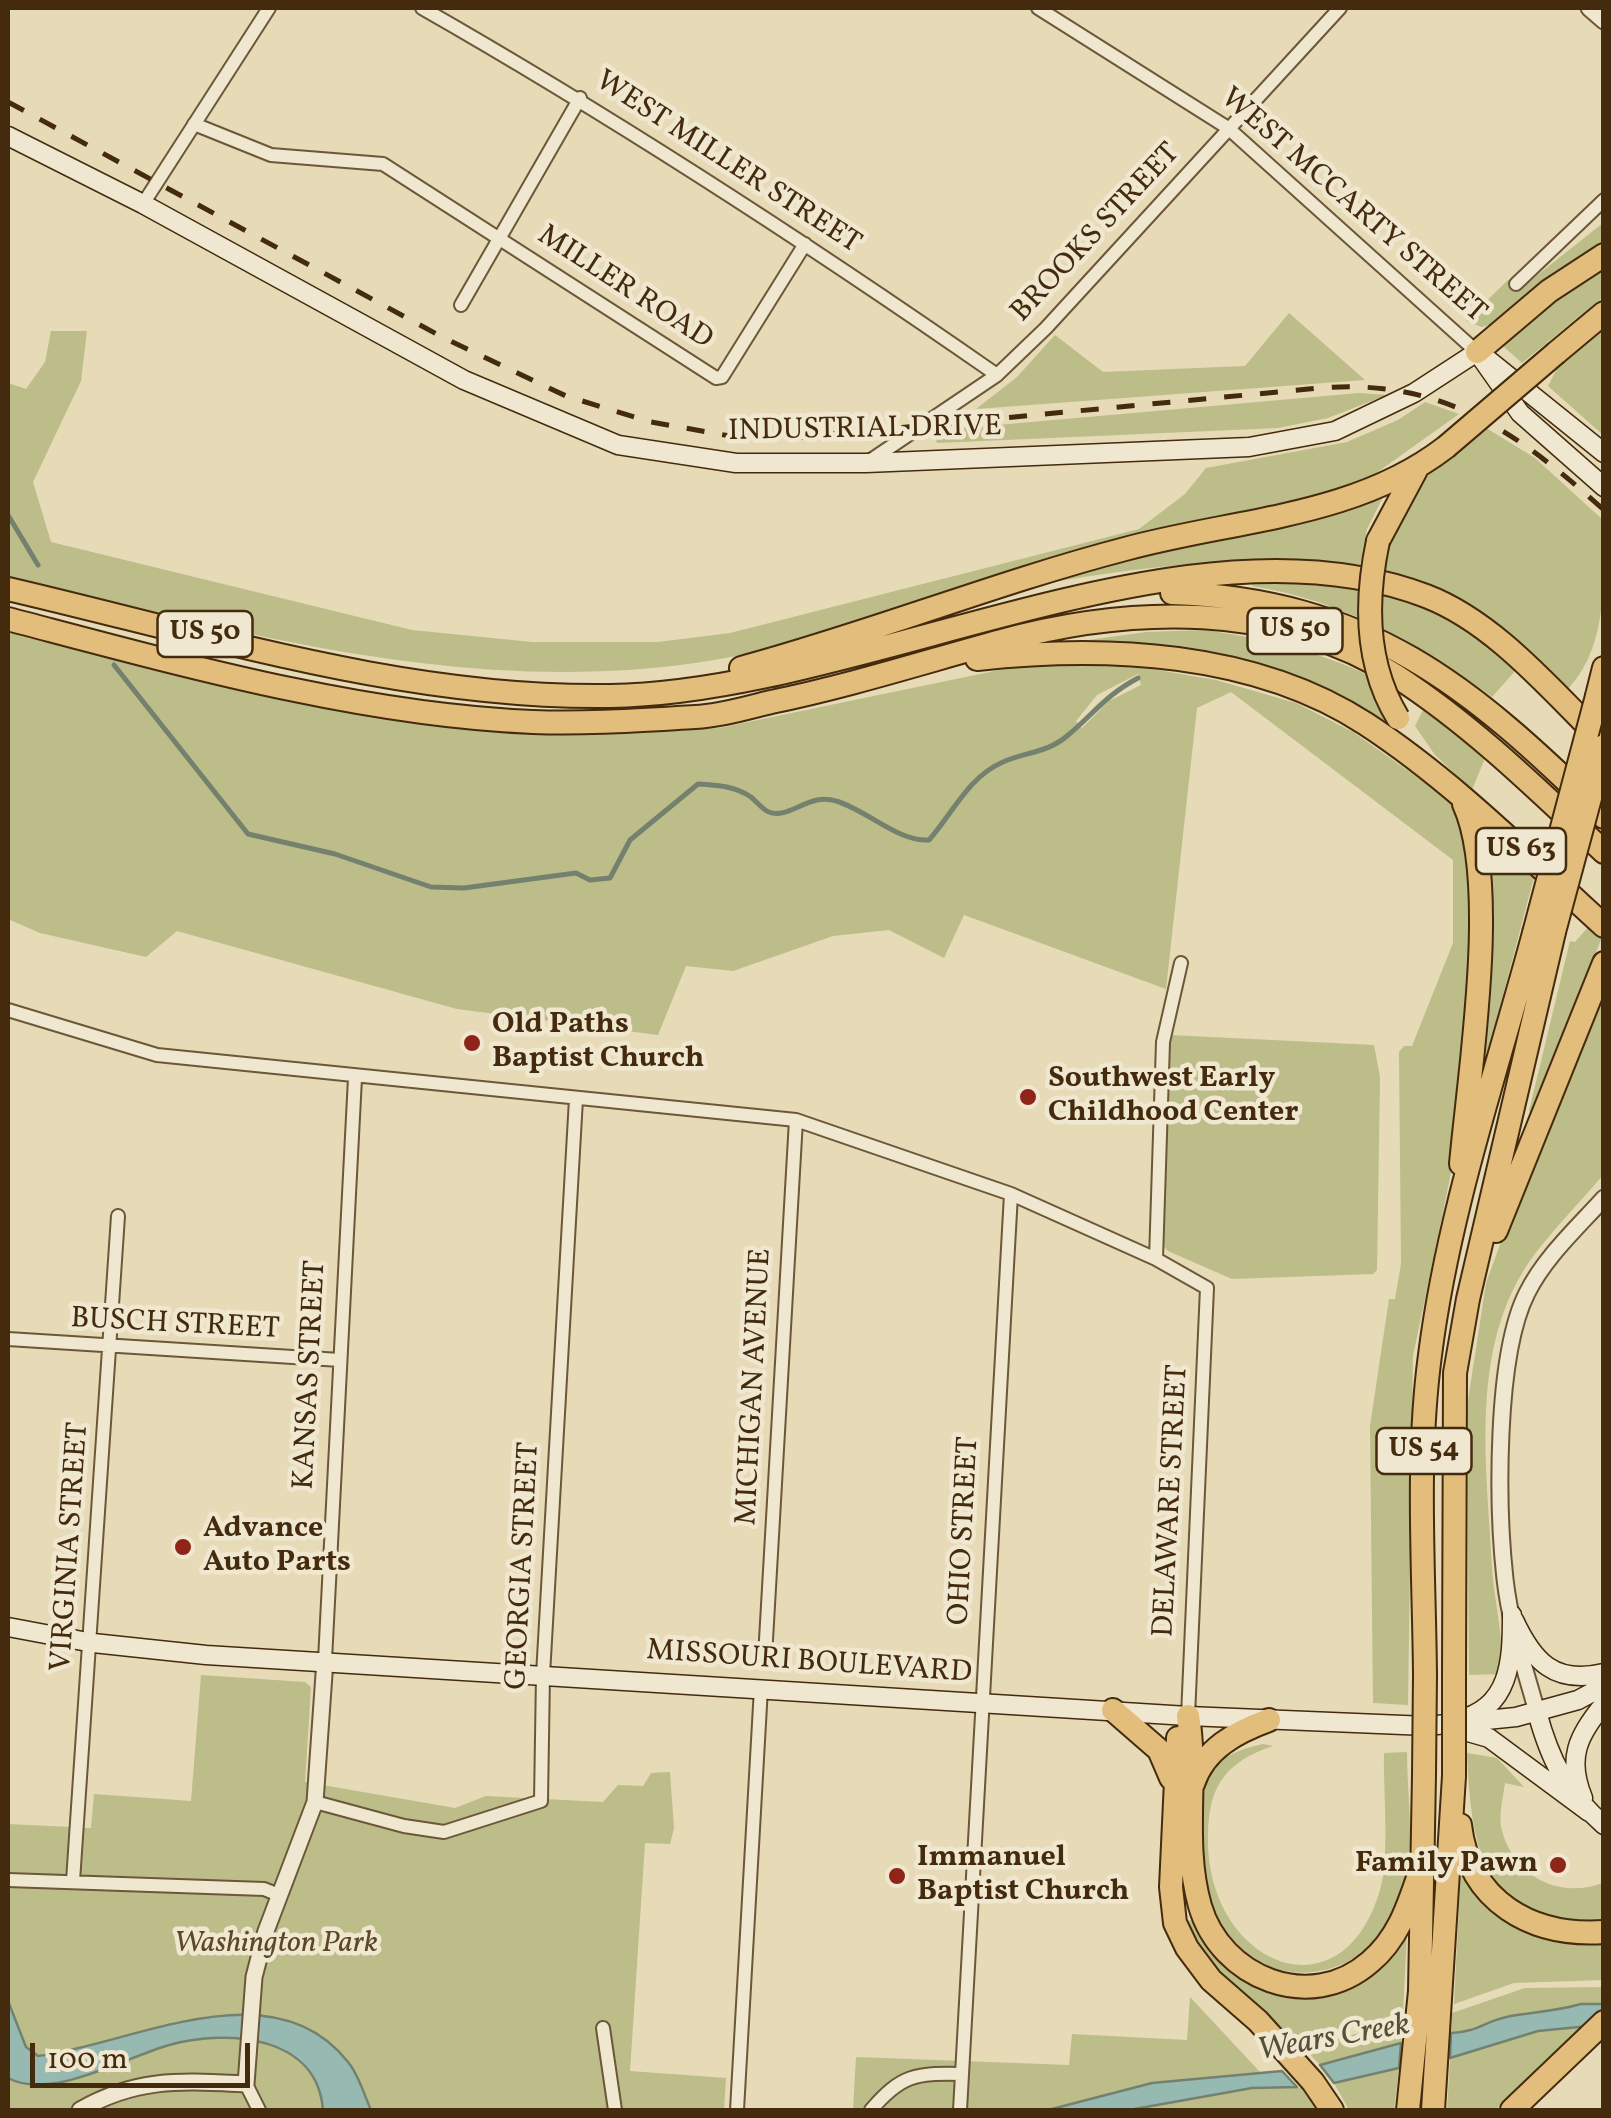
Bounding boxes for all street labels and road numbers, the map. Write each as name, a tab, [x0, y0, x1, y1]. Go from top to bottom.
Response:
street label: WEST MILLER STREET	[587, 65, 867, 263]
street label: WEST MCCARTY STREET	[1212, 82, 1492, 332]
street label: BROOKS STREET	[1005, 137, 1189, 331]
street label: MILLER ROAD	[530, 219, 718, 359]
street label: INDUSTRIAL DRIVE	[728, 411, 1002, 451]
road number: US 50	[1248, 608, 1342, 654]
road number: US 50	[158, 611, 252, 657]
road number: US 63	[1476, 828, 1566, 874]
street label: MICHIGAN AVENUE	[731, 1247, 781, 1527]
street label: KANSAS STREET	[288, 1259, 336, 1491]
street label: BUSCH STREET	[70, 1303, 280, 1349]
street label: DELAWARE STREET	[1148, 1364, 1198, 1638]
street label: VIRGINIA STREET	[45, 1421, 99, 1673]
road number: US 54	[1376, 1428, 1472, 1474]
street label: OHIO STREET	[943, 1436, 989, 1626]
street label: GEORGIA STREET	[501, 1441, 549, 1691]
street label: MISSOURI BOULEVARD	[645, 1635, 973, 1693]

